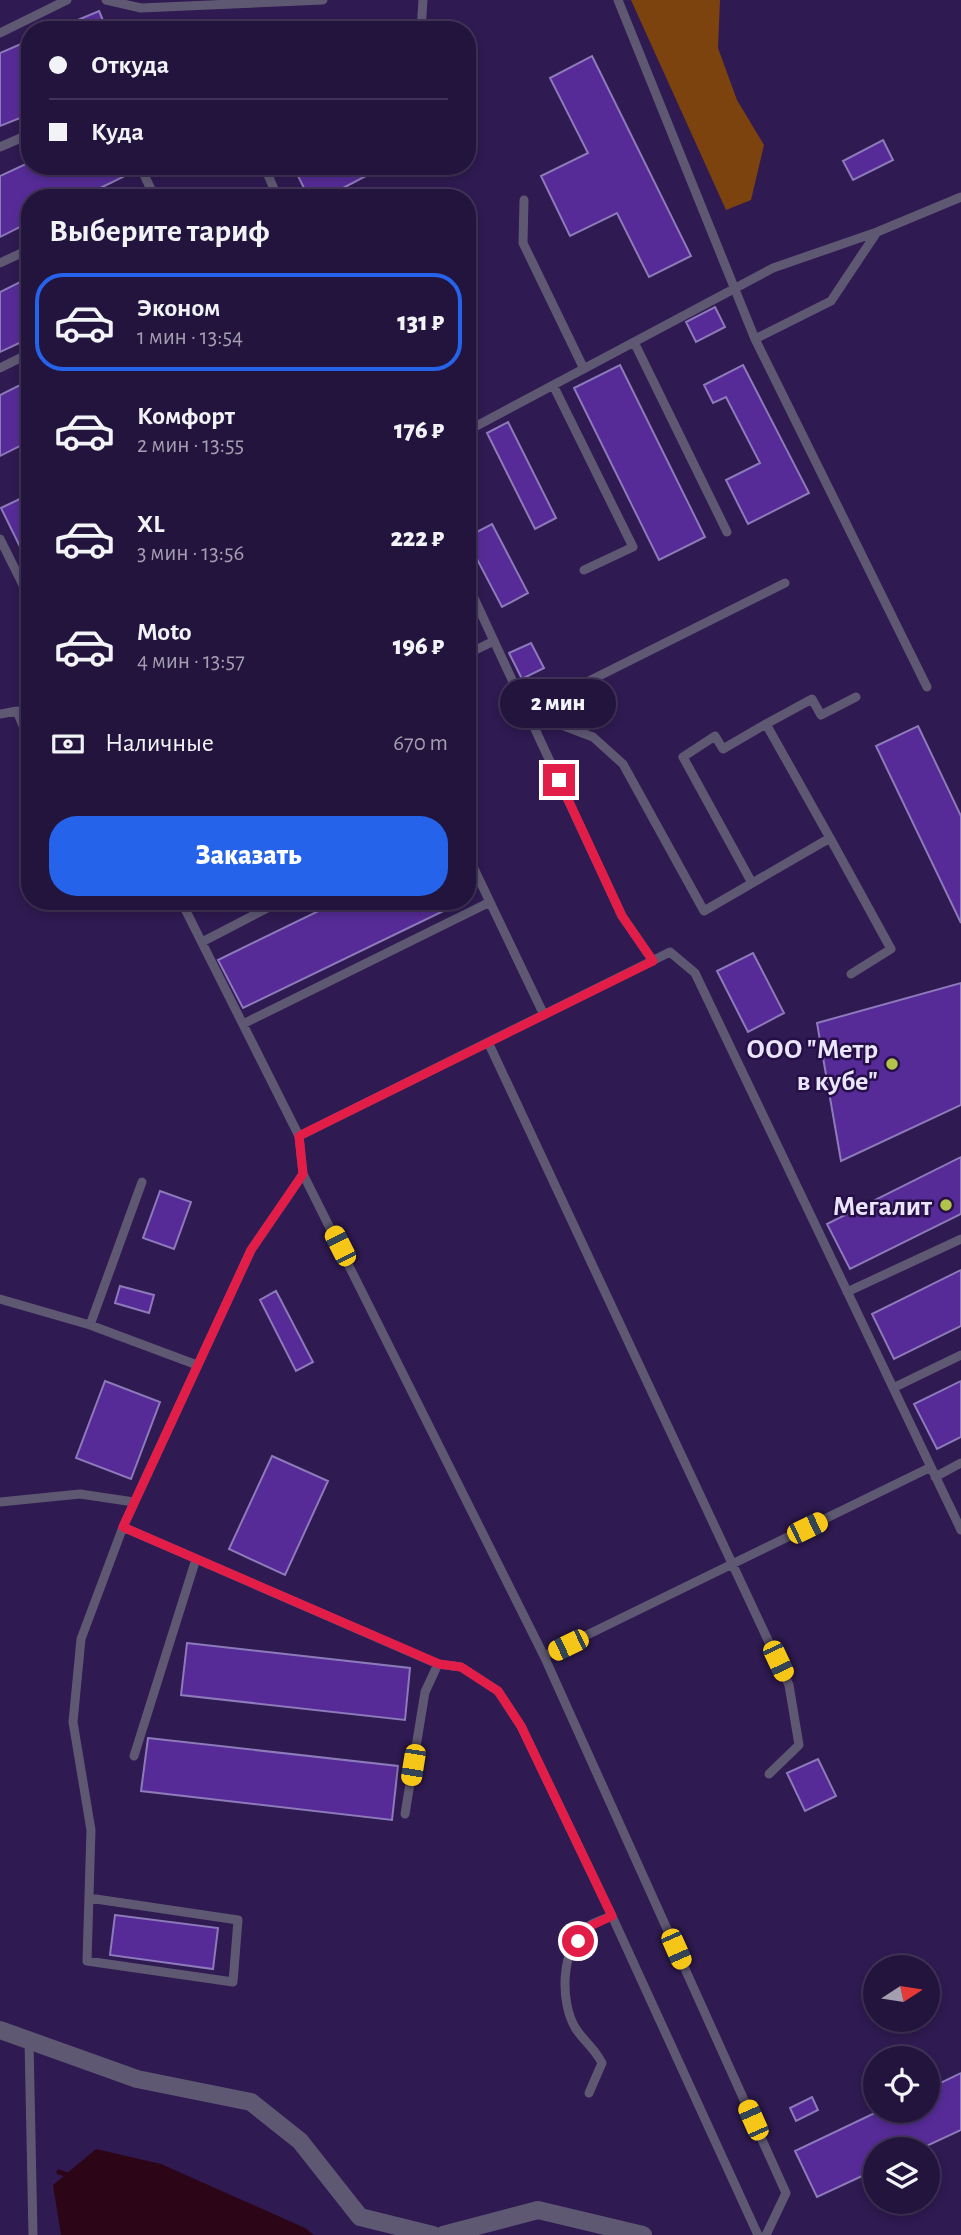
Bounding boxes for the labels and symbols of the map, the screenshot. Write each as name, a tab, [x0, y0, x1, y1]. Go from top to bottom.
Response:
callout: 2 мин	[501, 678, 617, 728]
route end	[543, 764, 575, 796]
place label: ООО "Метр в кубе"	[746, 1036, 878, 1096]
marker: ООО "Метр в кубе"	[884, 1056, 900, 1072]
place label: Мегалит	[833, 1193, 933, 1221]
marker: Мегалит	[938, 1197, 954, 1213]
car	[322, 1223, 359, 1269]
car	[784, 1509, 831, 1547]
car	[545, 1626, 592, 1664]
car	[760, 1638, 797, 1684]
car	[400, 1743, 427, 1787]
route start	[562, 1925, 594, 1957]
car	[658, 1926, 695, 1972]
north arrow	[863, 1955, 940, 2032]
car	[735, 2097, 772, 2143]

